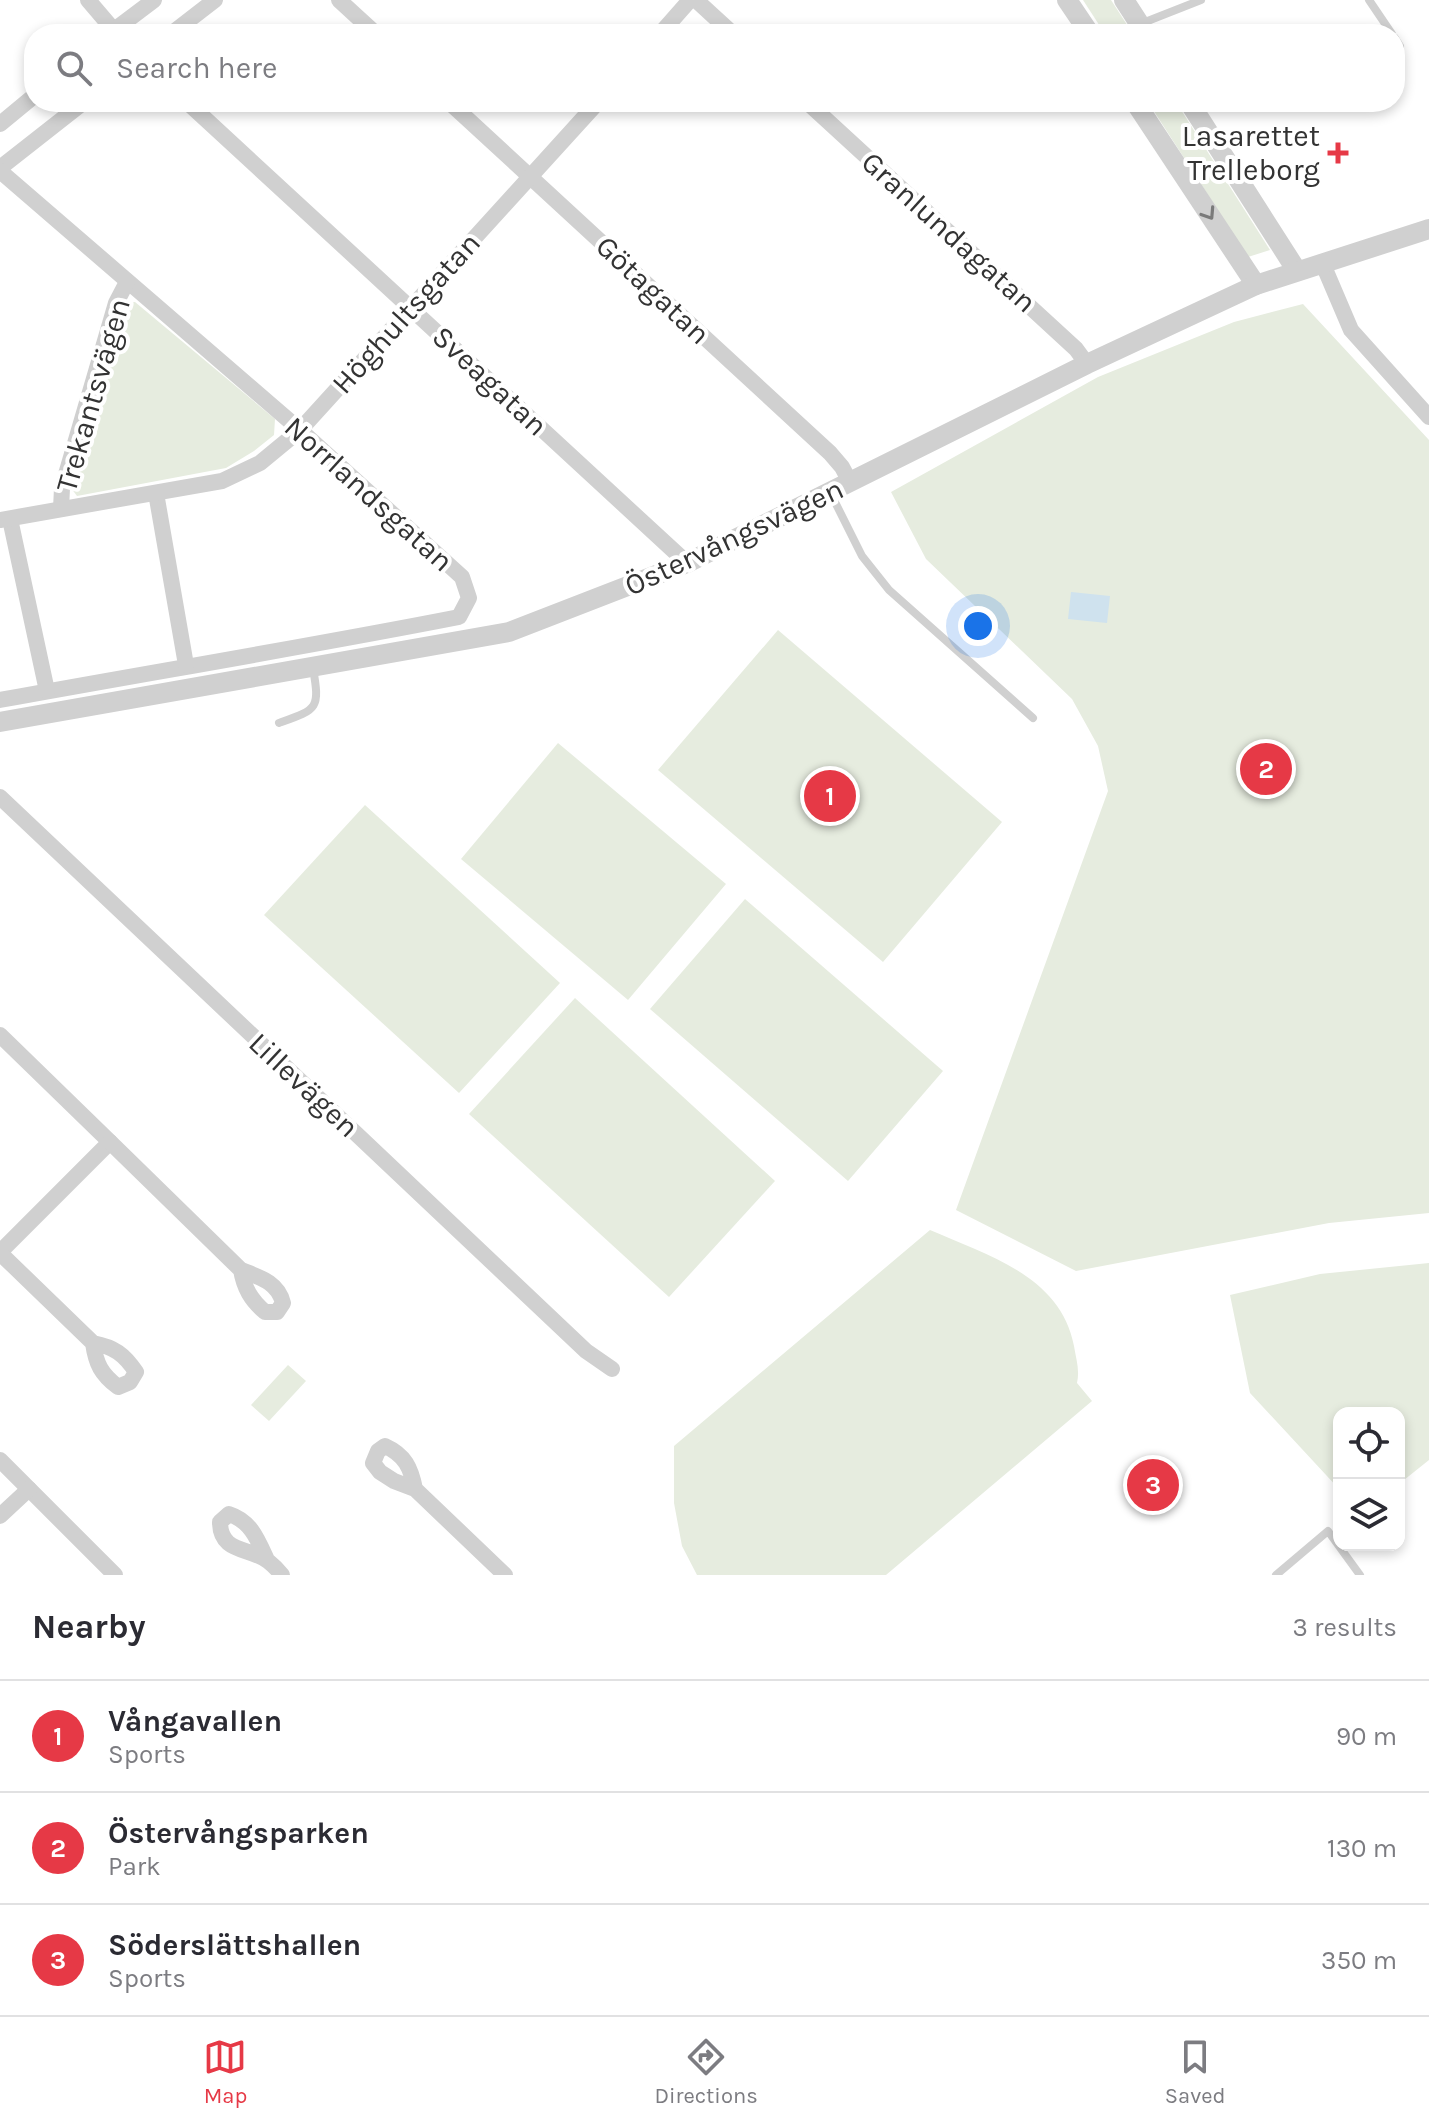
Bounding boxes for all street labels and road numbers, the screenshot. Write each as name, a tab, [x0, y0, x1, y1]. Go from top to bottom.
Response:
street label: Granlundagatan	[854, 144, 1044, 320]
street label: Höghultsgatan	[324, 225, 488, 401]
street label: Götagatan	[588, 228, 718, 352]
street label: Trekantsvägen	[48, 294, 138, 496]
street label: Sveagatan	[425, 319, 555, 443]
street label: Norrlandsgatan	[277, 409, 461, 579]
street label: Östervångsvägen	[619, 471, 849, 603]
street label: Lillevägen	[242, 1025, 366, 1145]

